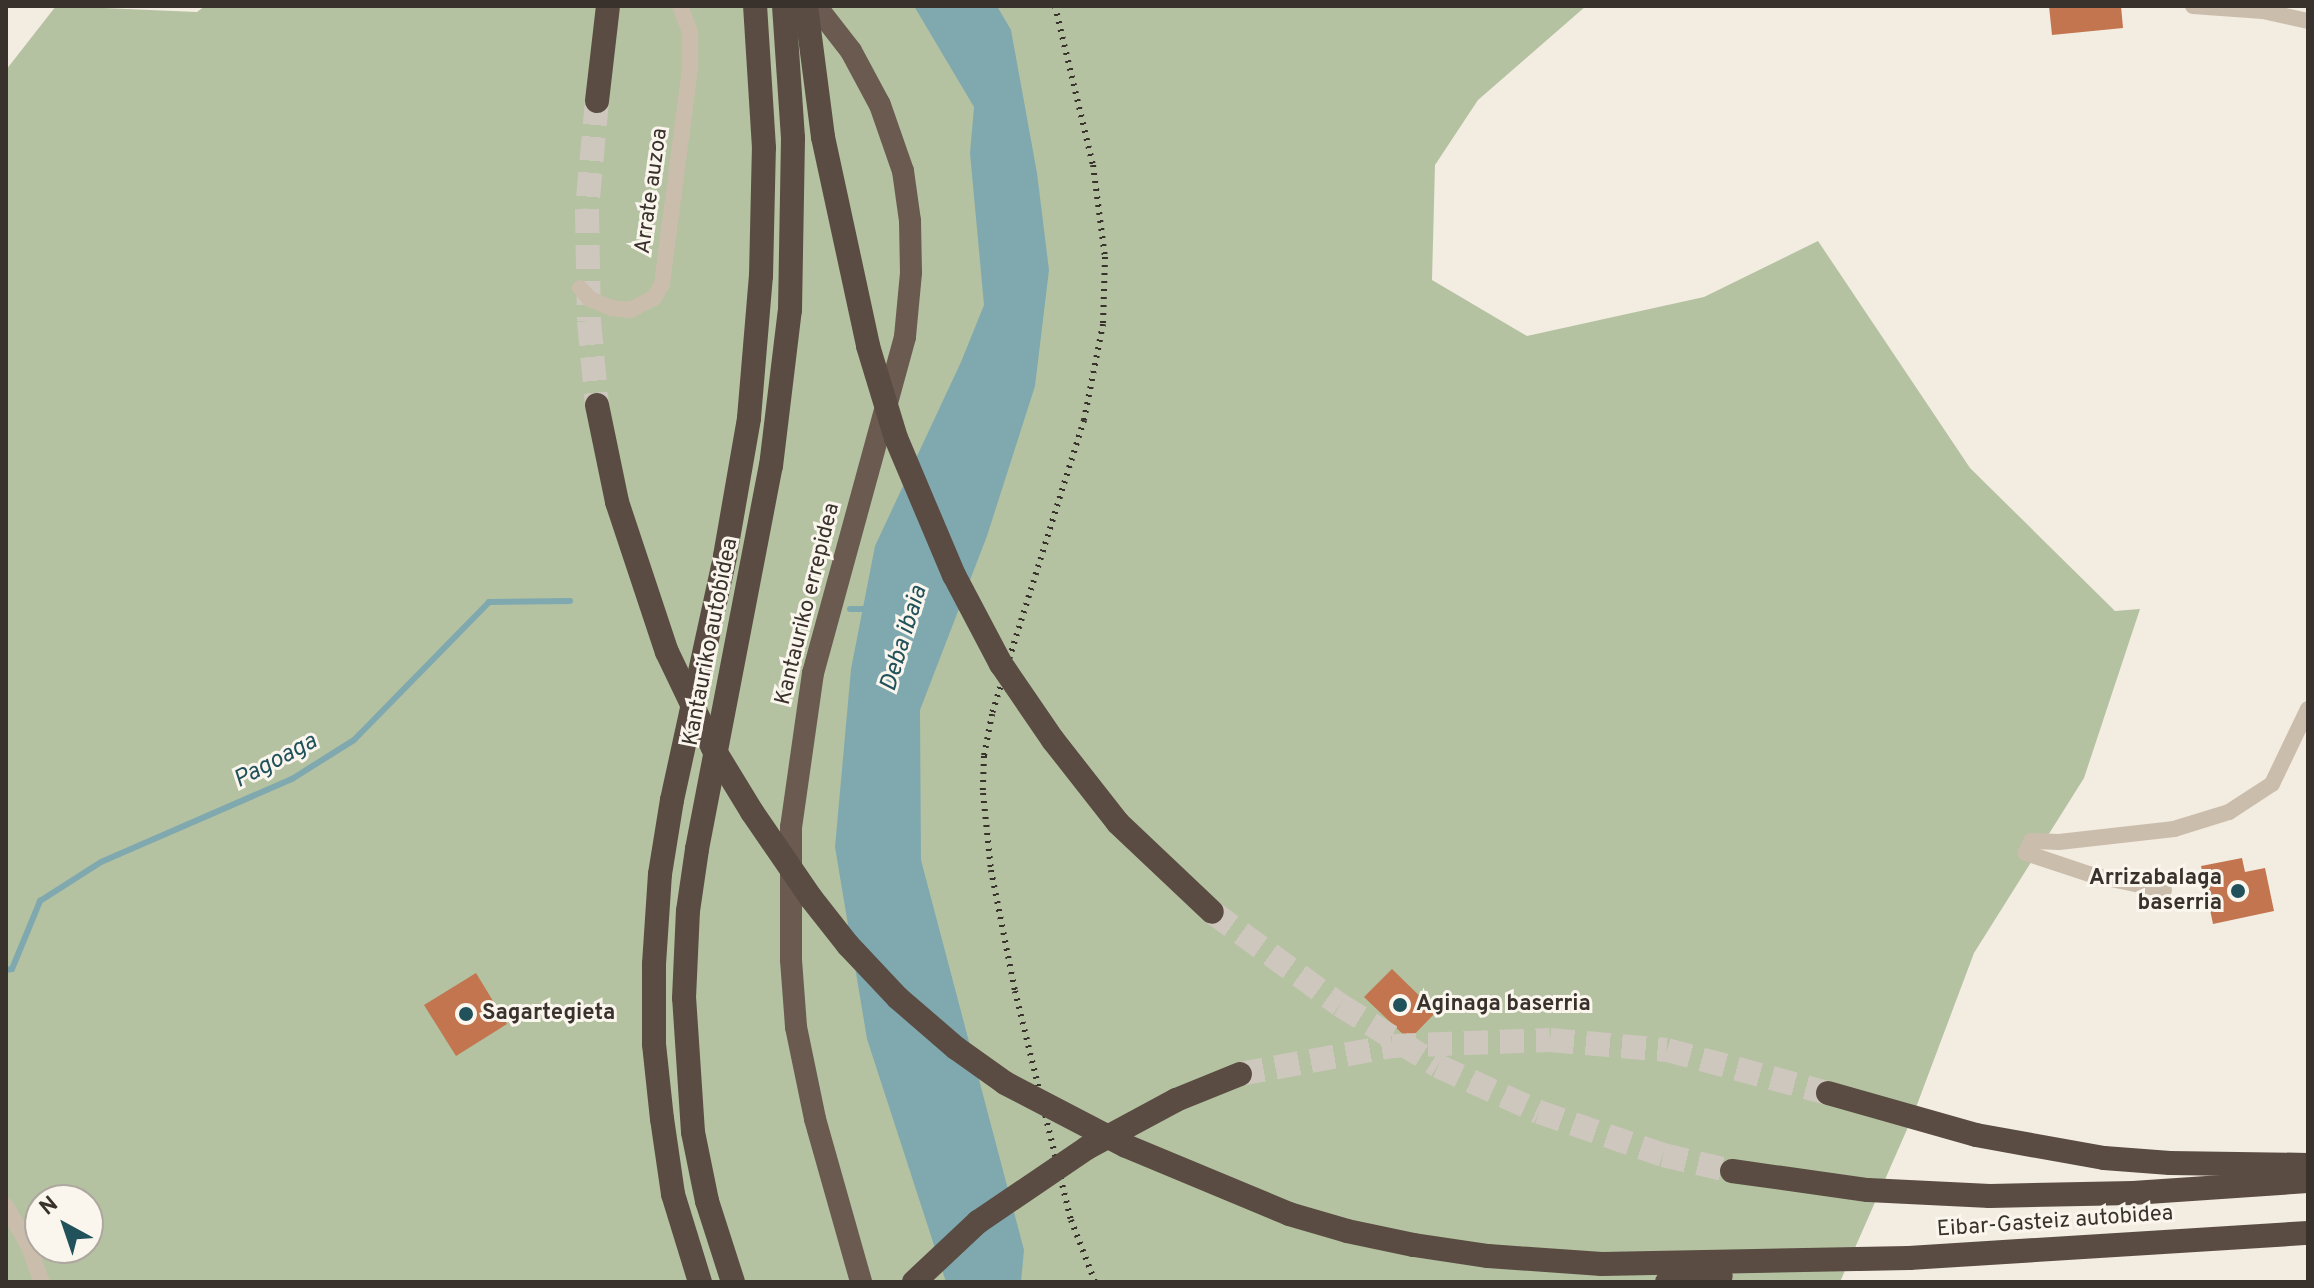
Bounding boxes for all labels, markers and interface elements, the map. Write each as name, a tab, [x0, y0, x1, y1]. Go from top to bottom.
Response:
street label: Arrate auzoa	[630, 126, 674, 256]
street label: Kantauriko errepidea	[770, 500, 846, 708]
street label: Kantauriko autobidea	[678, 536, 744, 748]
water label: Deba ibaia	[875, 583, 935, 695]
water label: Pagoaga	[229, 728, 323, 796]
place label: Arrizabalaga baserria	[2089, 865, 2222, 916]
marker: Arrizabalaga baserria	[2229, 882, 2247, 900]
place label: Aginaga baserria	[1416, 992, 1591, 1018]
marker: Aginaga baserria	[1391, 996, 1409, 1014]
place label: Sagartegieta	[482, 1001, 615, 1027]
marker: Sagartegieta	[457, 1005, 475, 1023]
north arrow	[24, 1184, 104, 1264]
text: N	[35, 1191, 64, 1222]
street label: Eibar-Gasteiz autobidea	[1936, 1201, 2174, 1243]

